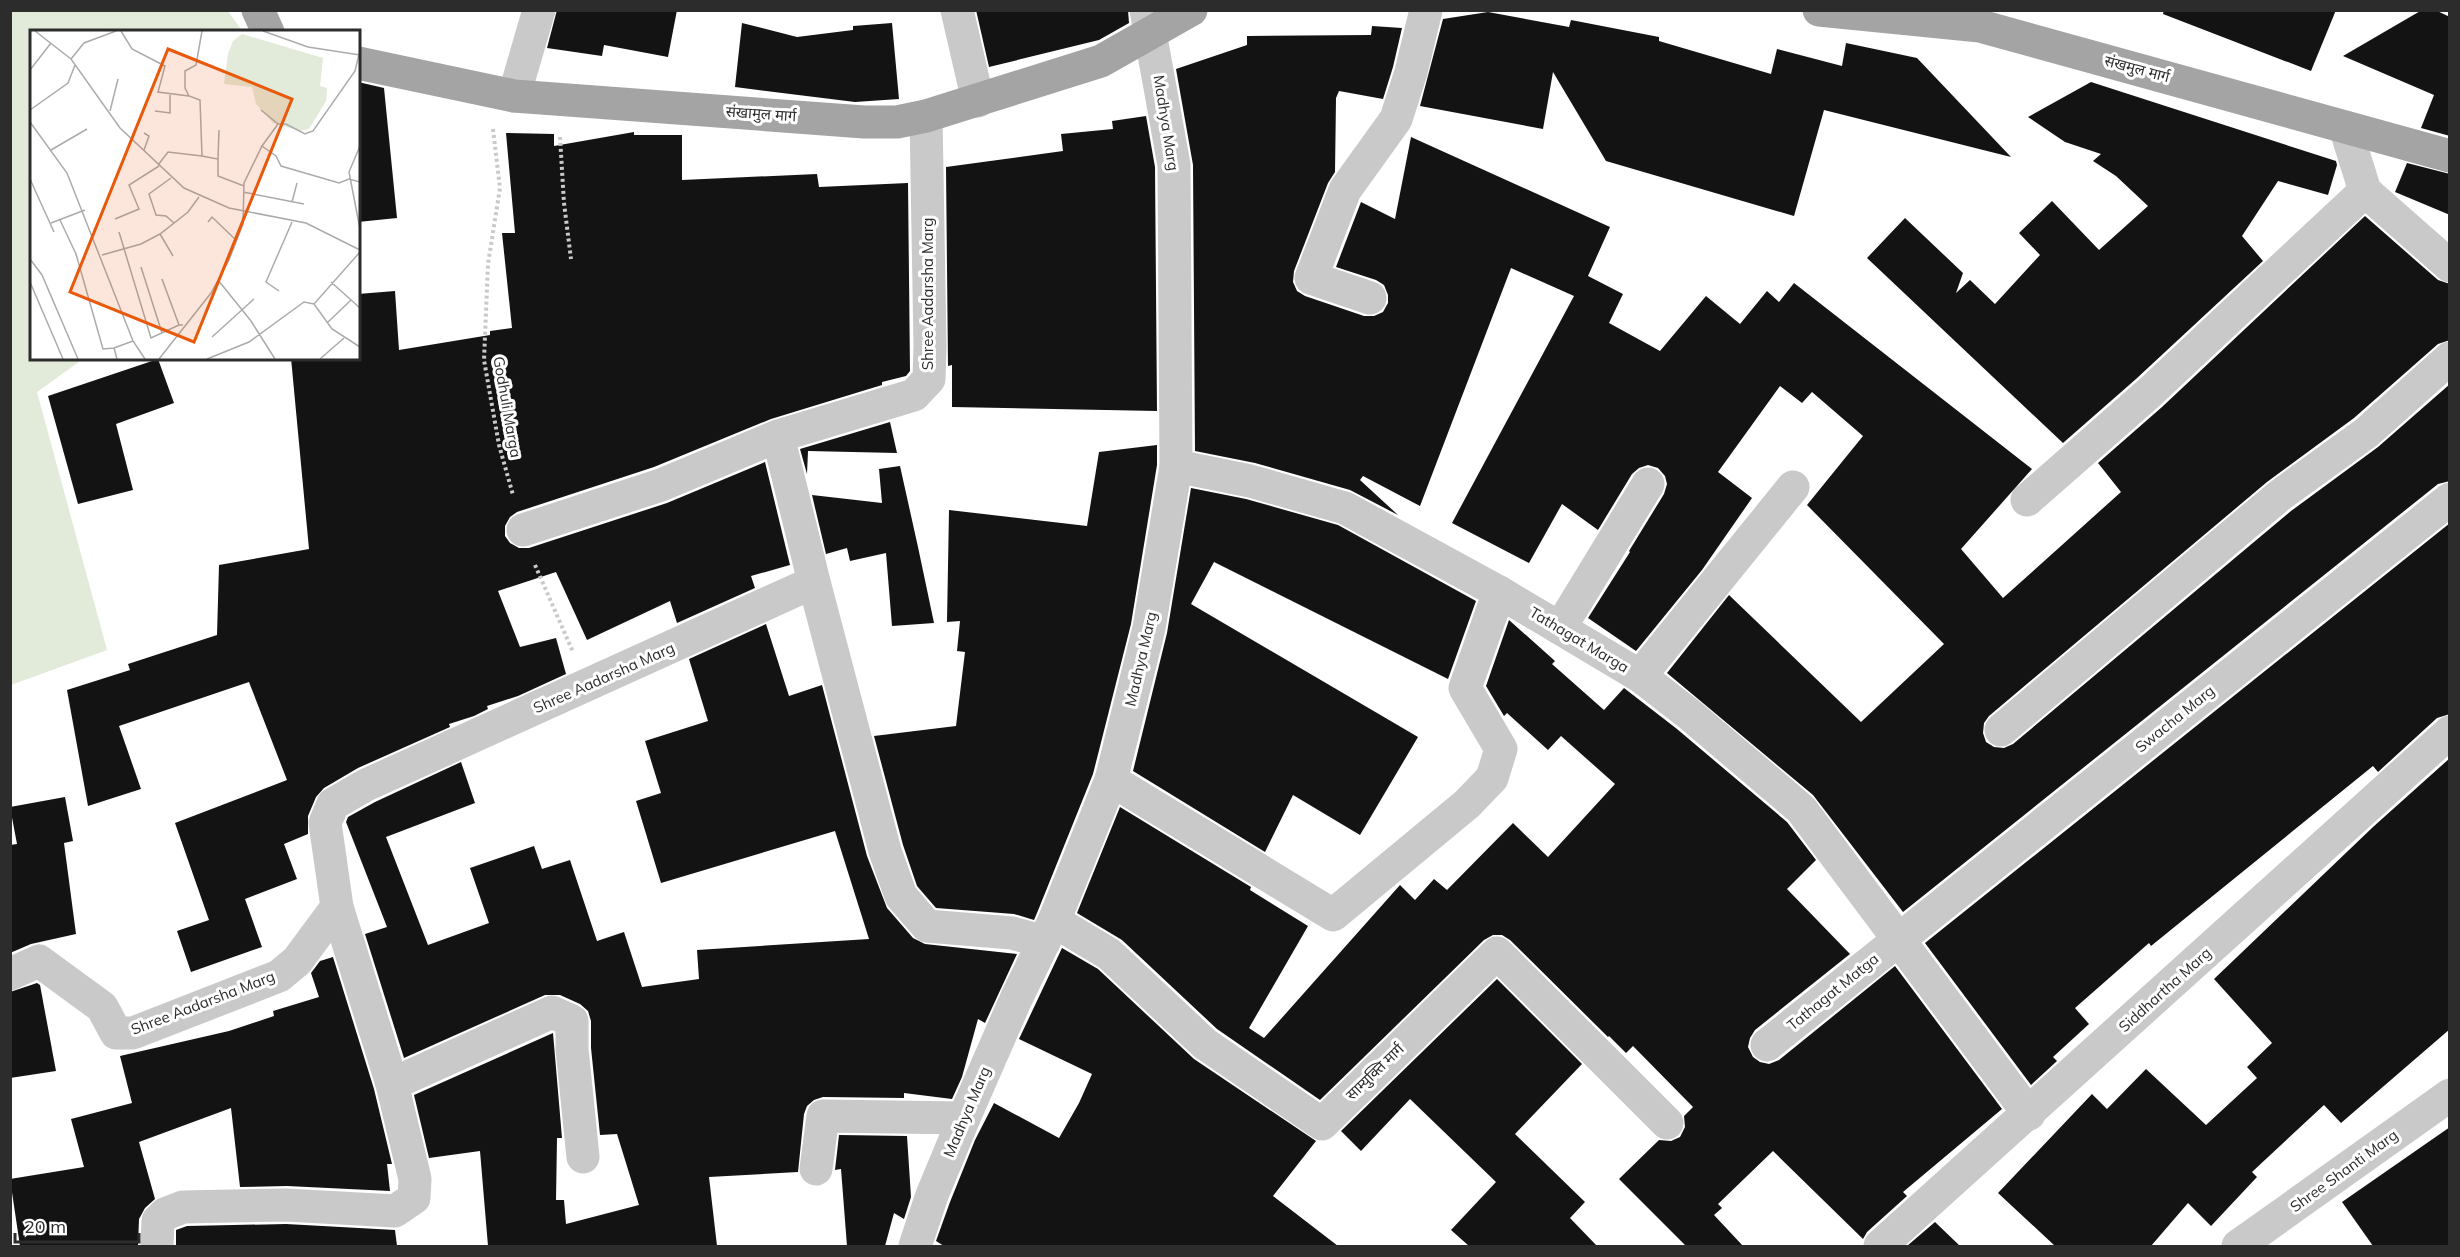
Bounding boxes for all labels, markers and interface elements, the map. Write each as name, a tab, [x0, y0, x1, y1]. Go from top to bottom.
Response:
inset map	[30, 30, 360, 360]
street label: संखमुल मार्ग	[2102, 51, 2173, 88]
street label: Madhya Marg	[1150, 74, 1183, 172]
street label: संखामुल मार्ग	[725, 102, 798, 127]
street label: Shree Aadarsha Marg	[918, 218, 937, 370]
street label: Godhuli Marga	[489, 355, 526, 459]
street label: Tathagat Marga	[1526, 602, 1632, 677]
street label: Madhya Marg	[1120, 610, 1161, 708]
street label: Shree Aadarsha Marg	[530, 638, 677, 717]
street label: Swacha Marg	[2131, 681, 2218, 756]
street label: Siddhartha Marg	[2115, 943, 2215, 1036]
street label: Tathagat Matga	[1783, 949, 1882, 1034]
street label: Shree Aadarsha Marg	[128, 966, 277, 1039]
street label: साम्युक्ति मार्ग	[1342, 1039, 1409, 1105]
street label: Madhya Marg	[939, 1064, 994, 1160]
street label: Shree Shanti Marg	[2286, 1125, 2401, 1216]
scale bar	[15, 1206, 140, 1244]
text: 20 m	[24, 1215, 66, 1238]

